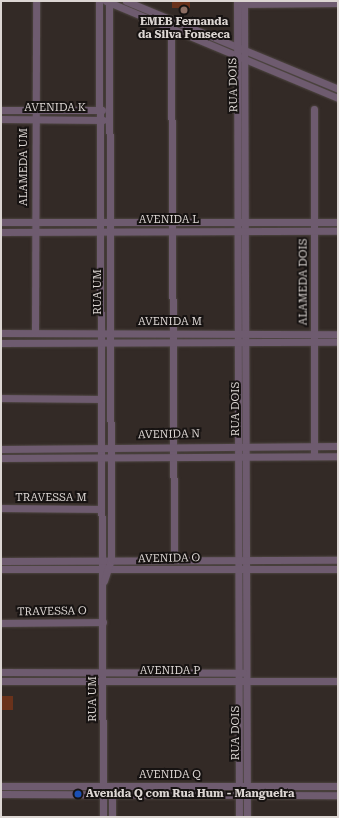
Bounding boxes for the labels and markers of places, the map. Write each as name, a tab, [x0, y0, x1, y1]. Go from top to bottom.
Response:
marker: EMEB Fernanda da Silva Fonseca	[179, 5, 189, 15]
place label: EMEB Fernanda da Silva Fonseca	[138, 16, 230, 42]
place label: Avenida Q com Rua Hum - Mangueira	[86, 787, 294, 801]
marker: Avenida Q com Rua Hum - Mangueira	[73, 789, 83, 799]

